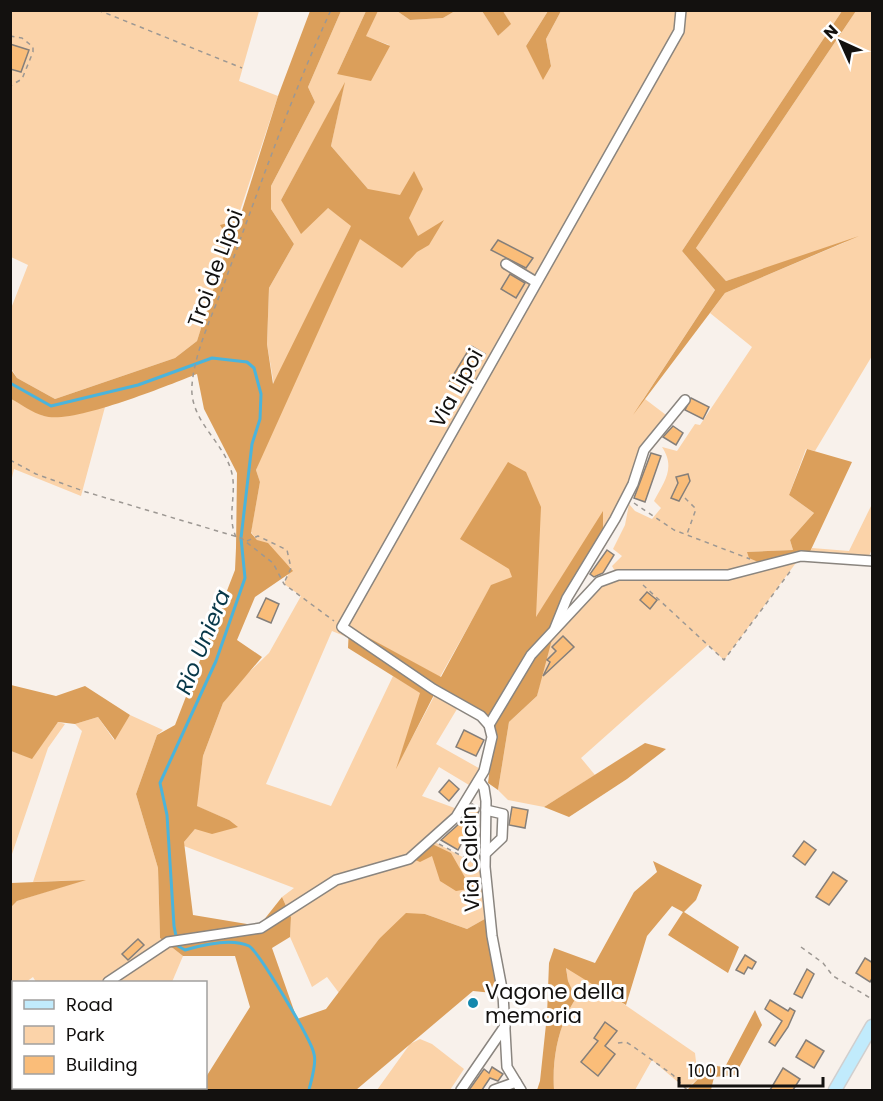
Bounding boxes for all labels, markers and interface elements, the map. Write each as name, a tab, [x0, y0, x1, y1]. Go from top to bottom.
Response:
north arrow	[811, 12, 871, 72]
text: N	[818, 19, 843, 44]
street label: Troi de Lipoi	[180, 205, 250, 331]
street label: Via Lipoi	[422, 343, 490, 433]
water label: Rio Uniera	[168, 585, 238, 699]
street label: Via Calcin	[454, 805, 486, 913]
place label: Vagone della memoria	[485, 977, 625, 1030]
legend	[12, 981, 207, 1089]
text: Road	[66, 992, 113, 1017]
marker: Vagone della memoria	[466, 996, 480, 1010]
text: Park	[66, 1022, 105, 1047]
scale bar	[679, 1050, 823, 1088]
text: Building	[66, 1052, 138, 1077]
text: 100 m	[688, 1058, 740, 1083]

